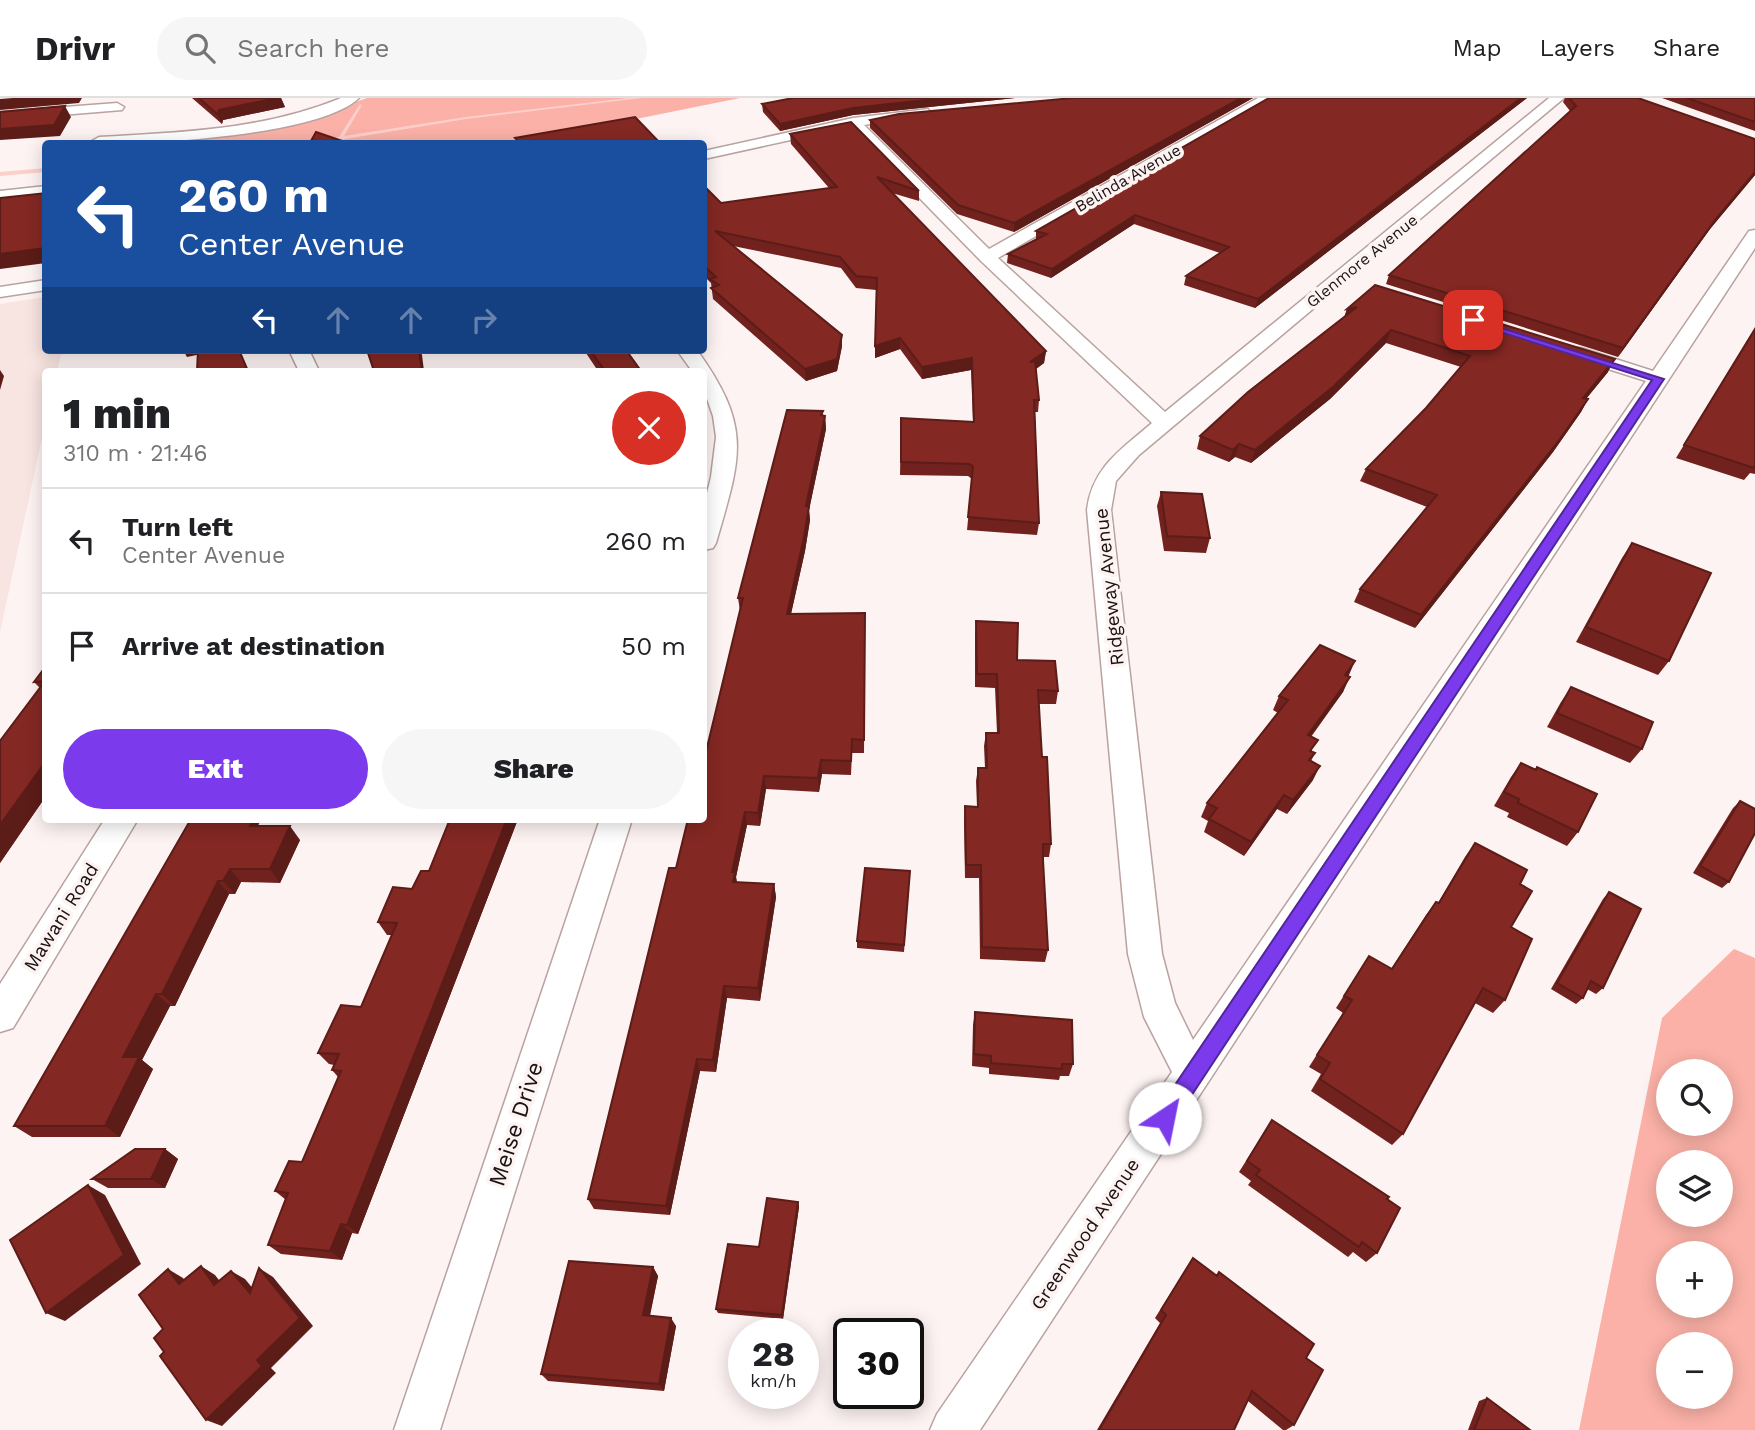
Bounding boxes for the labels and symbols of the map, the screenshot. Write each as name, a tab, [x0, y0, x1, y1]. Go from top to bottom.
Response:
street label: Belinda Avenue	[1072, 140, 1184, 216]
street label: Glenmore Avenue	[1303, 210, 1421, 312]
pin	[1443, 290, 1503, 350]
street label: Ridgeway Avenue	[1089, 507, 1129, 667]
street label: Mawani Road	[19, 859, 103, 975]
street label: Meise Drive	[483, 1058, 549, 1190]
position arrow	[1128, 1081, 1202, 1155]
street label: Greenwood Avenue	[1026, 1154, 1144, 1314]
speed limit sign: 30	[833, 1318, 924, 1409]

